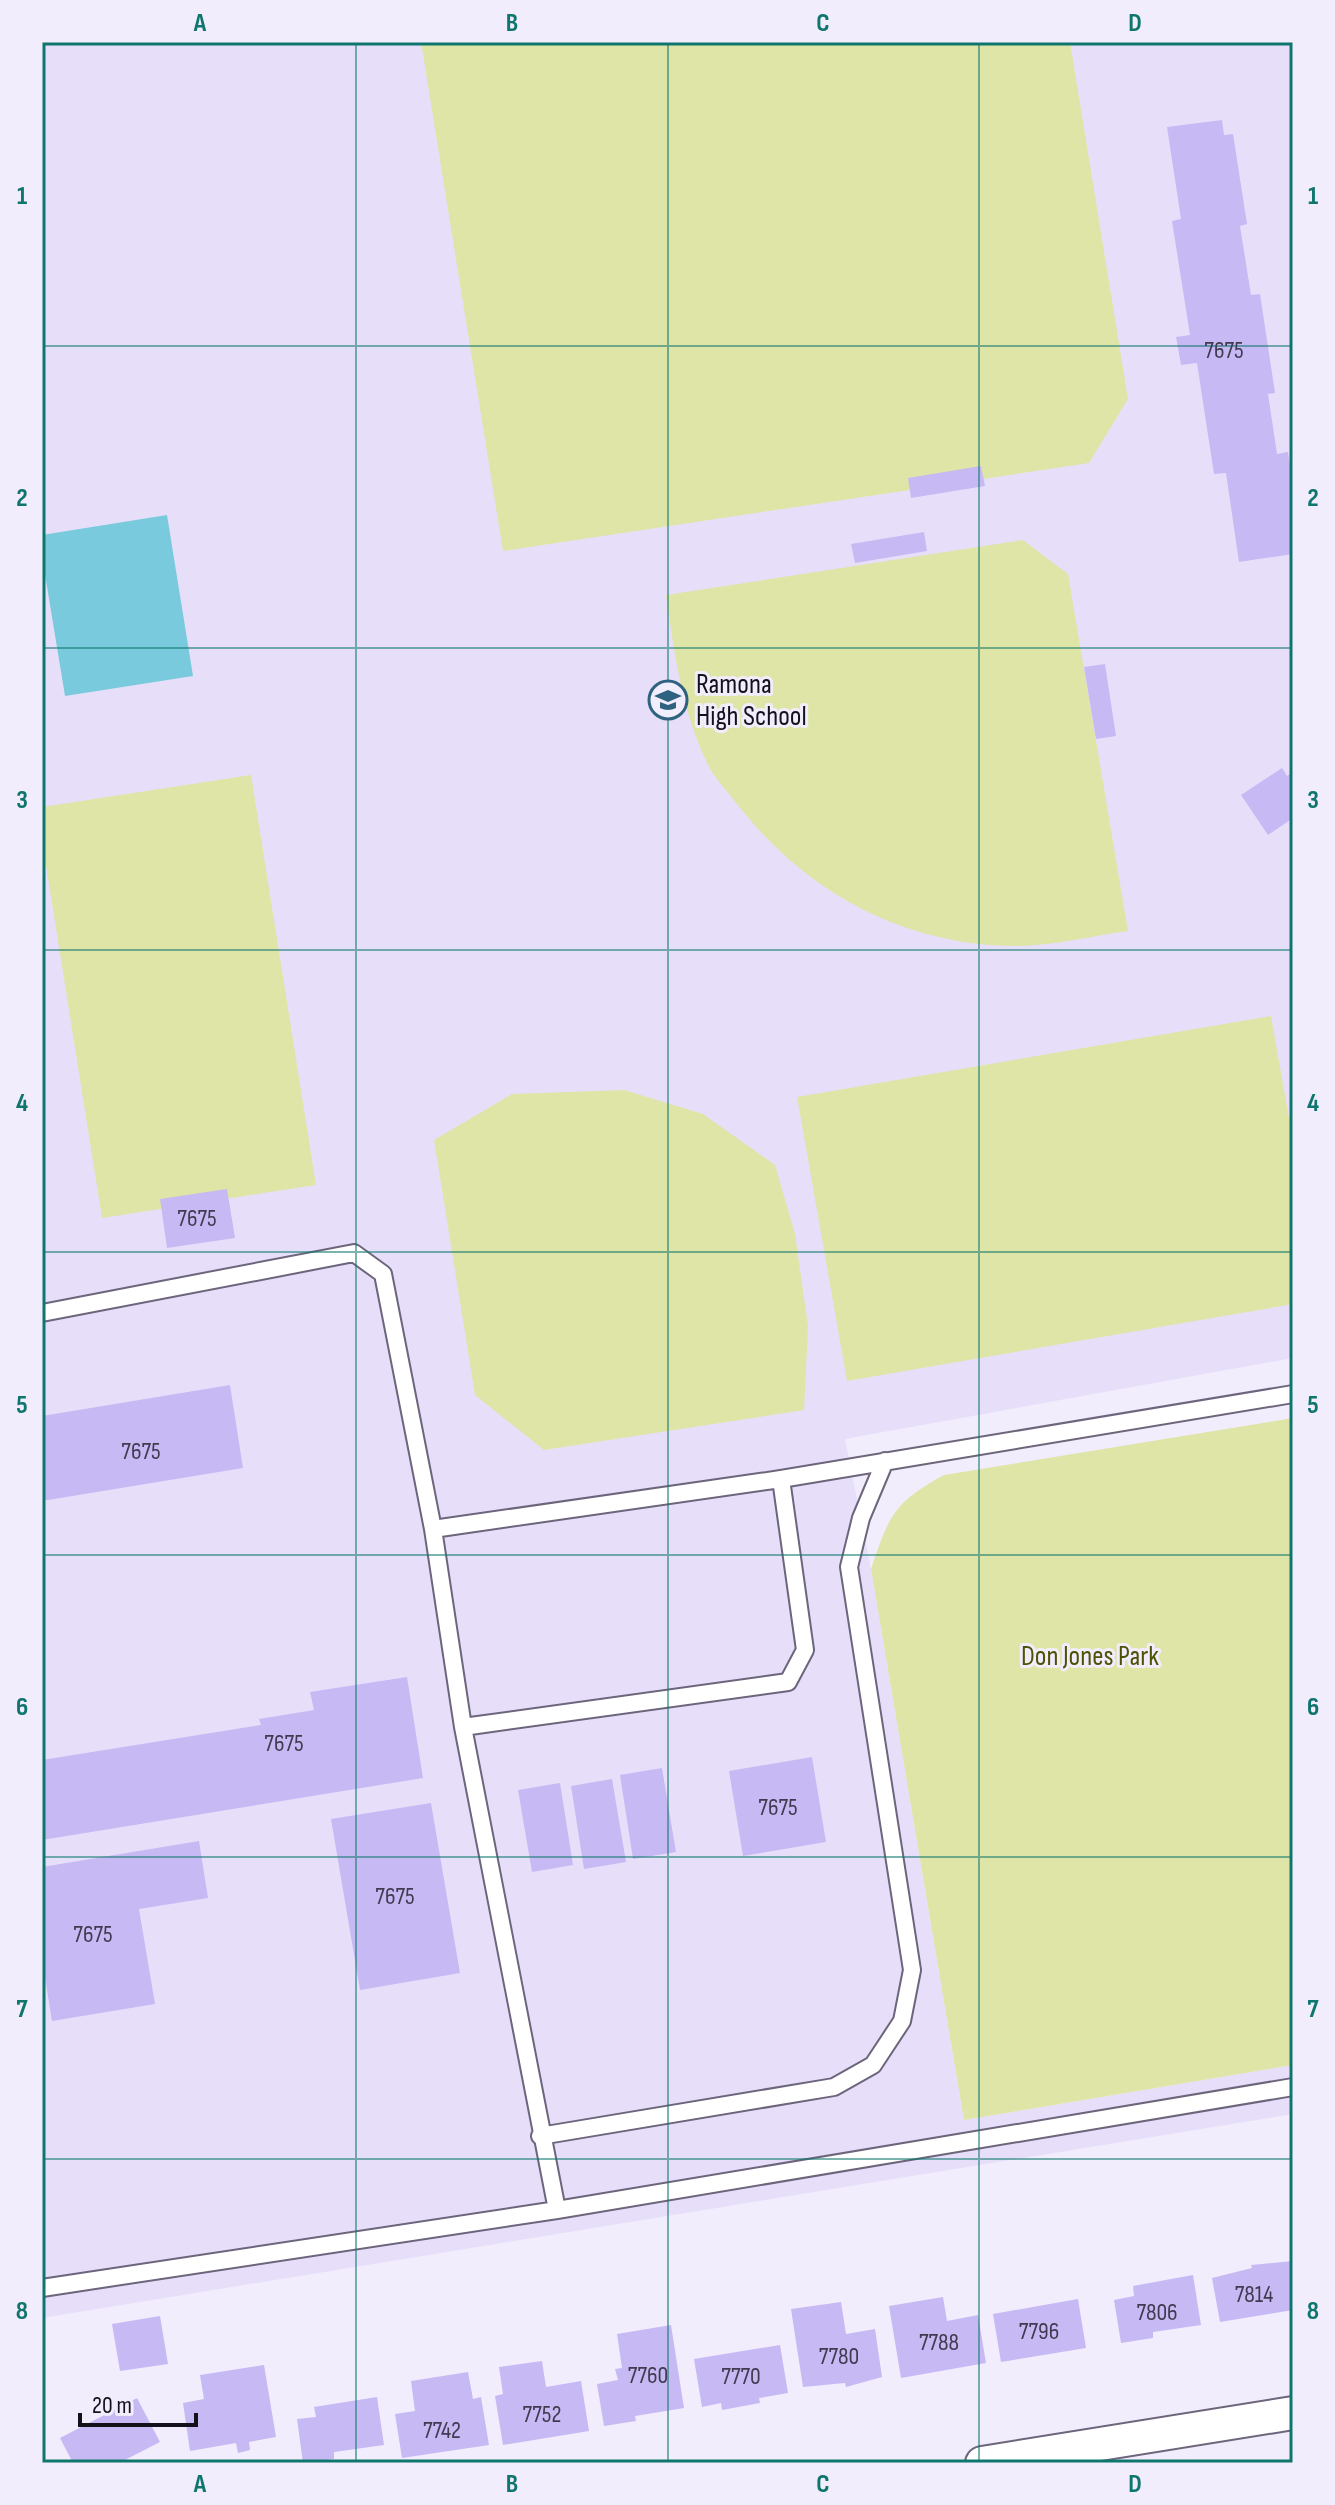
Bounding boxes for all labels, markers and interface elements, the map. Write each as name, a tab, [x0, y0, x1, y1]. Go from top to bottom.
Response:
text: A	[193, 8, 207, 39]
text: B	[506, 8, 518, 39]
text: C	[816, 8, 830, 39]
text: D	[1128, 8, 1142, 39]
text: 1	[17, 181, 27, 212]
text: 1	[1308, 181, 1318, 212]
house number: 7675	[1204, 336, 1244, 365]
text: 2	[16, 483, 28, 514]
text: 2	[1307, 483, 1319, 514]
place label: Ramona High School	[696, 668, 807, 733]
school or university icon: Ramona High School	[647, 679, 689, 721]
text: 3	[16, 785, 28, 816]
text: 3	[1307, 785, 1319, 816]
text: 4	[16, 1088, 28, 1119]
text: 4	[1307, 1088, 1319, 1119]
house number: 7675	[177, 1204, 217, 1233]
text: 5	[16, 1390, 28, 1421]
text: 5	[1307, 1390, 1319, 1421]
house number: 7675	[121, 1437, 161, 1466]
park label: Don Jones Park	[1021, 1640, 1159, 1673]
text: 6	[16, 1692, 28, 1723]
text: 6	[1307, 1692, 1319, 1723]
house number: 7675	[264, 1729, 304, 1758]
house number: 7675	[758, 1793, 798, 1822]
house number: 7675	[375, 1882, 415, 1911]
house number: 7675	[73, 1920, 113, 1949]
text: 7	[16, 1994, 28, 2025]
text: 7	[1307, 1994, 1319, 2025]
house number: 7814	[1235, 2280, 1273, 2309]
text: 8	[16, 2296, 28, 2327]
text: 8	[1307, 2296, 1319, 2327]
house number: 7806	[1136, 2298, 1178, 2327]
house number: 7796	[1019, 2317, 1059, 2346]
house number: 7788	[919, 2328, 959, 2357]
house number: 7780	[819, 2342, 859, 2371]
house number: 7760	[628, 2361, 668, 2390]
house number: 7770	[721, 2362, 761, 2391]
scale bar	[80, 2377, 196, 2427]
text: 20 m	[92, 2391, 132, 2420]
house number: 7752	[523, 2400, 561, 2429]
house number: 7742	[423, 2416, 461, 2445]
text: A	[193, 2469, 207, 2500]
text: B	[506, 2469, 518, 2500]
text: C	[816, 2469, 830, 2500]
text: D	[1128, 2469, 1142, 2500]

